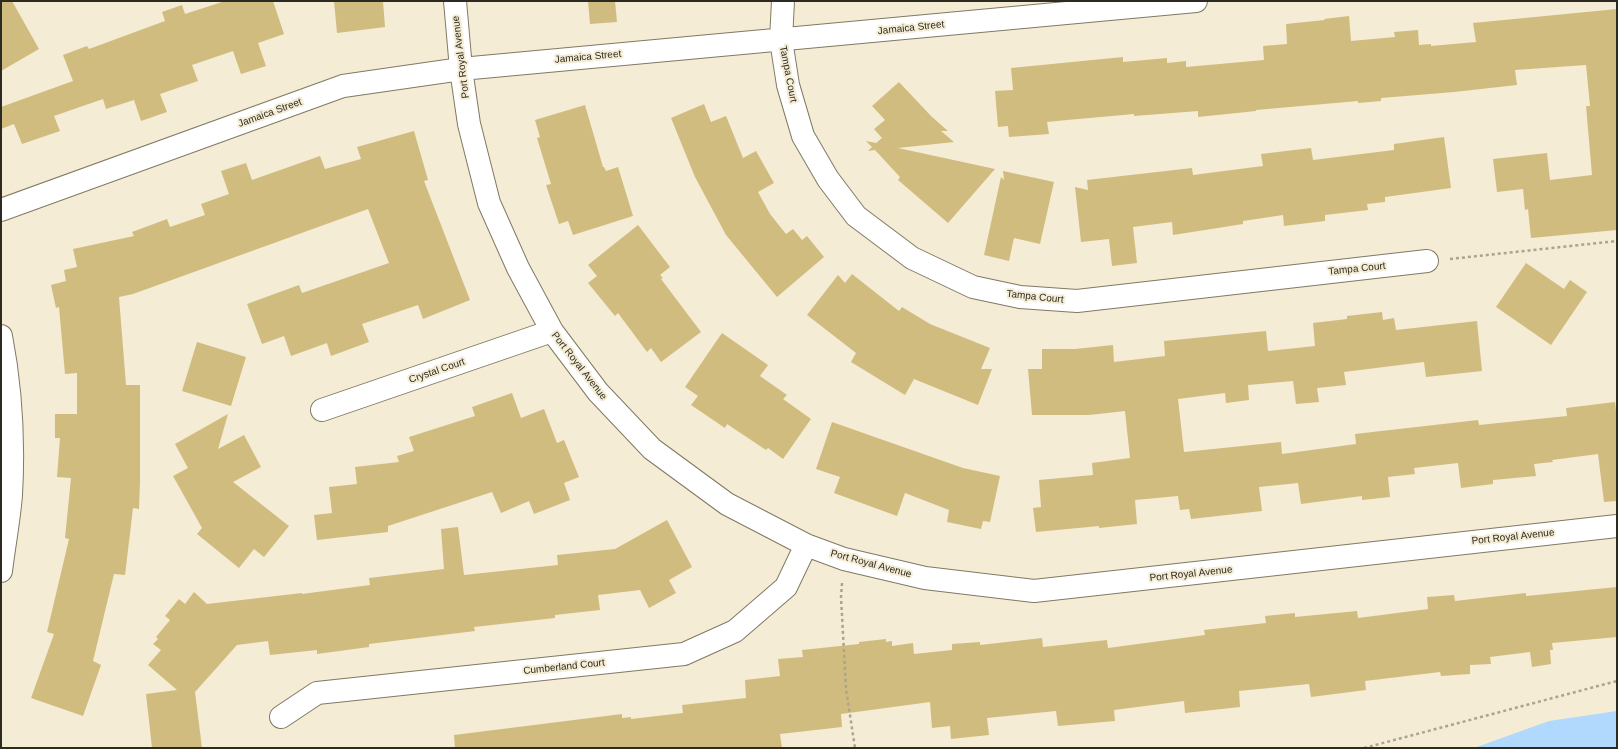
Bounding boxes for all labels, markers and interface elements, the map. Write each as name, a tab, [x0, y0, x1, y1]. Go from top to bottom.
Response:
street label: Port Royal Avenue	[450, 15, 472, 99]
street label: Jamaica Street	[877, 19, 945, 37]
street label: Tampa Court	[777, 45, 799, 103]
street label: Jamaica Street	[554, 48, 622, 66]
street label: Jamaica Street	[237, 96, 303, 130]
street label: Tampa Court	[1328, 260, 1386, 278]
street label: Tampa Court	[1006, 288, 1064, 306]
street label: Port Royal Avenue	[549, 330, 609, 402]
street label: Crystal Court	[407, 356, 467, 386]
street label: Port Royal Avenue	[1471, 527, 1555, 547]
street label: Port Royal Avenue	[829, 547, 913, 581]
street label: Port Royal Avenue	[1149, 564, 1233, 584]
street label: Cumberland Court	[523, 657, 605, 677]

